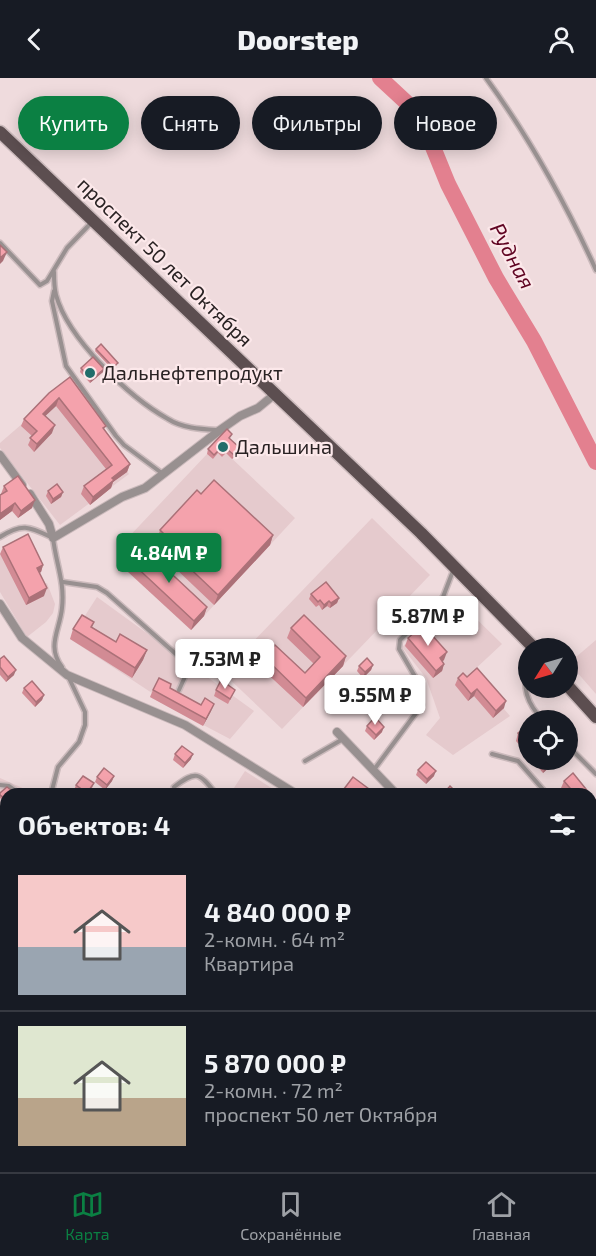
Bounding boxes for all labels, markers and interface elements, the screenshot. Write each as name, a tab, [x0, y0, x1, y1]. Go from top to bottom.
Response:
icon: back	[18, 23, 51, 56]
text: Doorstep	[237, 23, 359, 55]
icon: person	[545, 23, 578, 56]
chip: Купить	[18, 96, 129, 150]
chip: Снять	[141, 96, 240, 150]
chip: Фильтры	[252, 96, 382, 150]
chip: Новое	[394, 96, 497, 150]
street label: проспект 50 лет Октября	[73, 172, 258, 351]
water label: Рудная	[486, 218, 541, 293]
place label: Дальнефтепродукт	[102, 360, 283, 385]
marker: Дальнефтепродукт	[83, 366, 97, 380]
place label: Дальшина	[235, 434, 332, 458]
marker: Дальшина	[216, 440, 230, 454]
pin: 4.84M ₽	[114, 533, 224, 584]
text: 4.84M ₽	[130, 540, 208, 564]
pin: 5.87M ₽	[373, 596, 483, 647]
text: 5.87M ₽	[391, 603, 465, 627]
north arrow	[518, 638, 578, 698]
map controls	[518, 638, 578, 770]
pin: 7.53M ₽	[170, 639, 280, 690]
text: 7.53M ₽	[189, 646, 261, 670]
pin: 9.55M ₽	[320, 675, 430, 726]
text: 9.55M ₽	[338, 682, 412, 706]
button: locate	[518, 710, 578, 770]
icon: filters	[546, 808, 579, 841]
text: Объектов: 4	[18, 809, 170, 840]
text: 4 840 000 ₽	[204, 896, 351, 927]
icon: home	[66, 899, 138, 971]
text: 2-комн. · 64 m²	[204, 927, 345, 951]
text: Квартира	[204, 951, 294, 975]
text: 5 870 000 ₽	[204, 1047, 346, 1078]
icon: home	[66, 1050, 138, 1122]
text: 2-комн. · 72 m²	[204, 1078, 343, 1102]
text: проспект 50 лет Октября	[204, 1102, 438, 1126]
tab: Карта	[65, 1188, 110, 1243]
tab: Сохранённые	[240, 1188, 342, 1243]
tab: Главная	[472, 1188, 531, 1243]

